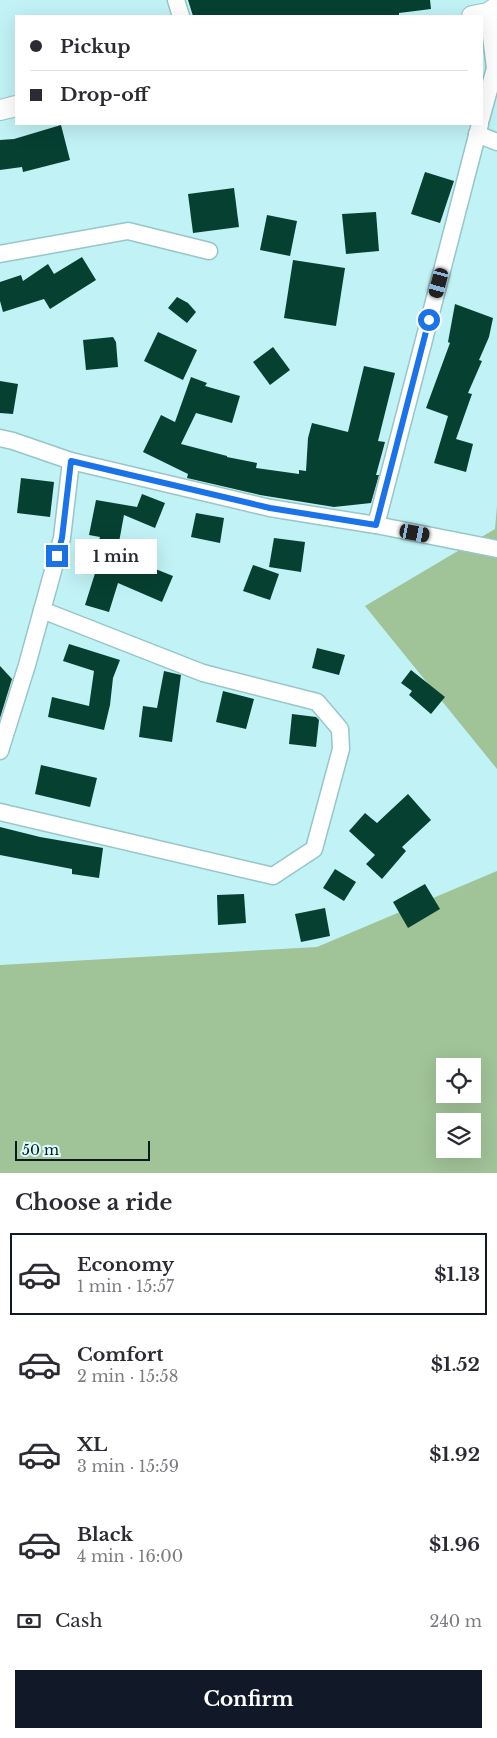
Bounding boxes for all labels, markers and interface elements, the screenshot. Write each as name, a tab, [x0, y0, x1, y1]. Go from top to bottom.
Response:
text: Pickup	[60, 35, 131, 58]
text: Drop-off	[60, 83, 149, 106]
car	[427, 267, 450, 299]
route start	[418, 309, 440, 331]
car	[398, 523, 431, 543]
callout: 1 min	[74, 538, 157, 574]
route end	[46, 545, 68, 567]
text: 1 min	[93, 546, 139, 566]
map controls	[436, 1058, 481, 1158]
button: locate	[436, 1058, 481, 1103]
button: layers	[436, 1113, 481, 1158]
scale bar	[15, 1138, 150, 1161]
text: 50 m	[22, 1141, 59, 1159]
text: Choose a ride	[15, 1189, 172, 1216]
icon: car	[17, 1252, 62, 1297]
text: Economy	[77, 1253, 174, 1276]
text: $1.13	[434, 1263, 480, 1286]
text: 1 min · 15:57	[77, 1276, 174, 1296]
icon: car	[17, 1342, 62, 1387]
text: Comfort	[77, 1343, 164, 1366]
text: $1.52	[431, 1353, 480, 1376]
text: 2 min · 15:58	[77, 1366, 178, 1386]
icon: car	[17, 1432, 62, 1477]
text: XL	[77, 1433, 107, 1456]
text: $1.92	[429, 1443, 480, 1466]
text: 3 min · 15:59	[77, 1456, 179, 1476]
icon: car	[17, 1522, 62, 1567]
text: Black	[77, 1523, 133, 1546]
text: $1.96	[429, 1533, 480, 1556]
text: 4 min · 16:00	[77, 1546, 183, 1566]
icon: cash	[15, 1607, 43, 1635]
text: Cash	[55, 1609, 102, 1632]
text: 240 m	[430, 1611, 482, 1631]
button: Confirm	[15, 1670, 482, 1728]

